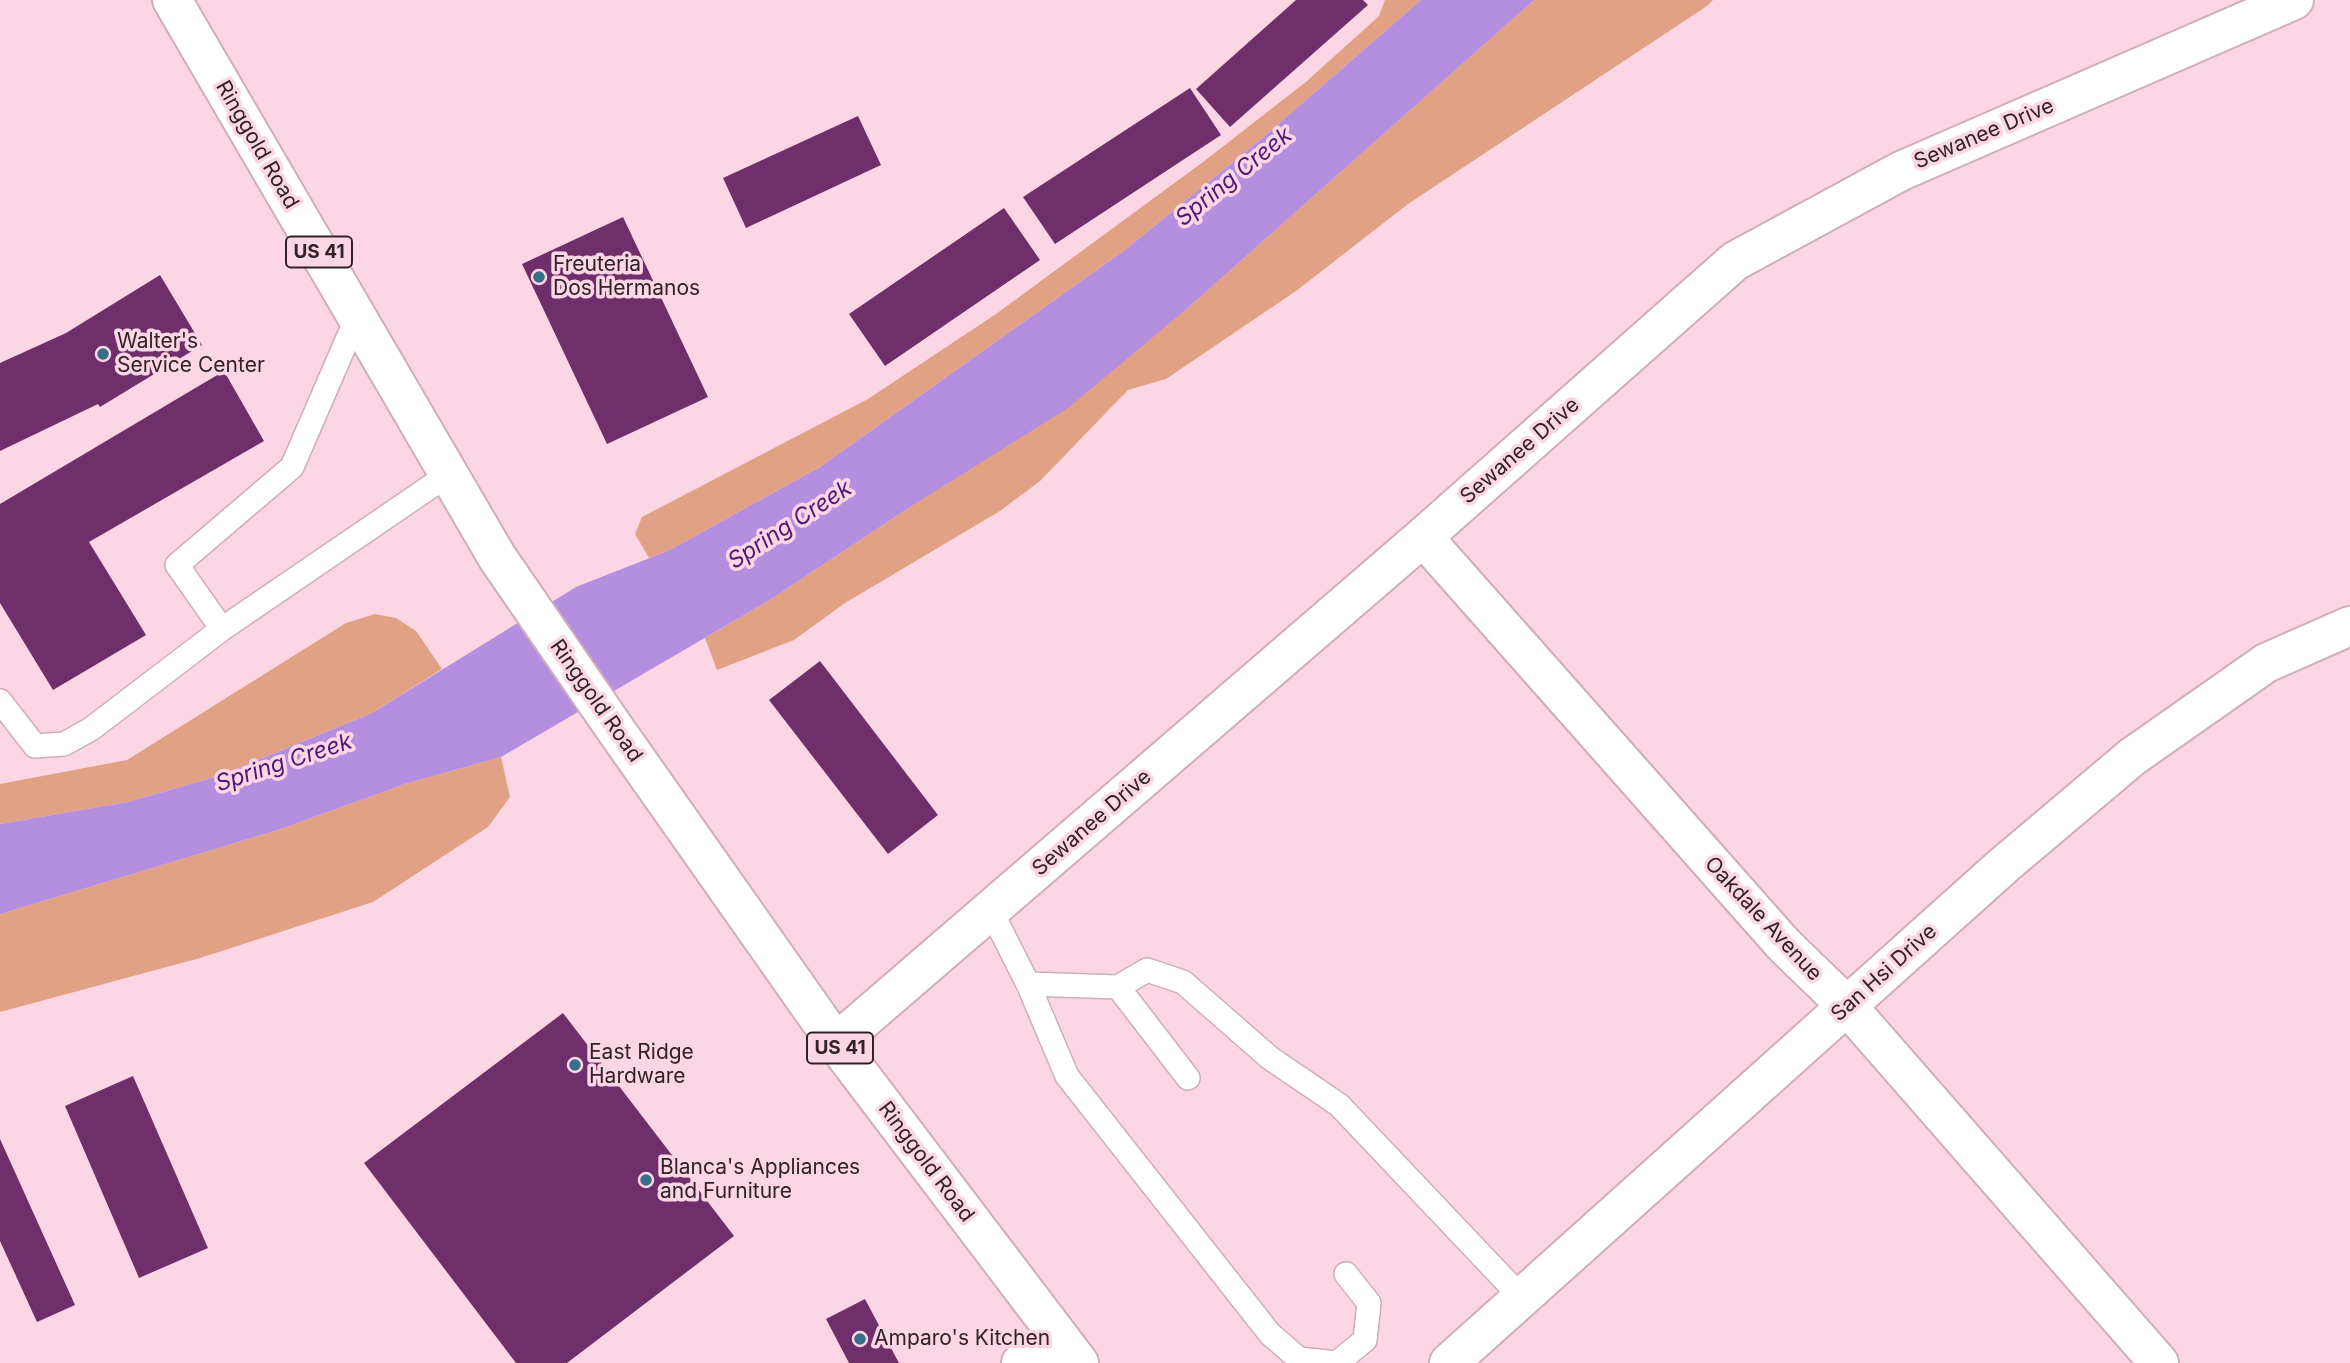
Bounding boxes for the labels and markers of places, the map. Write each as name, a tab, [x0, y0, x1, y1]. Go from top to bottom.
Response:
place label: Freuteria Dos Hermanos	[553, 252, 700, 302]
marker: Freuteria Dos Hermanos	[531, 269, 547, 285]
place label: Walter's Service Center	[117, 329, 265, 379]
marker: Walter's Service Center	[95, 346, 111, 362]
place label: East Ridge Hardware	[589, 1040, 694, 1090]
marker: East Ridge Hardware	[567, 1057, 583, 1073]
place label: Blanca's Appliances and Furniture	[660, 1155, 860, 1205]
marker: Blanca's Appliances and Furniture	[638, 1172, 654, 1188]
place label: Amparo's Kitchen	[874, 1326, 1050, 1352]
marker: Amparo's Kitchen	[852, 1331, 868, 1347]

